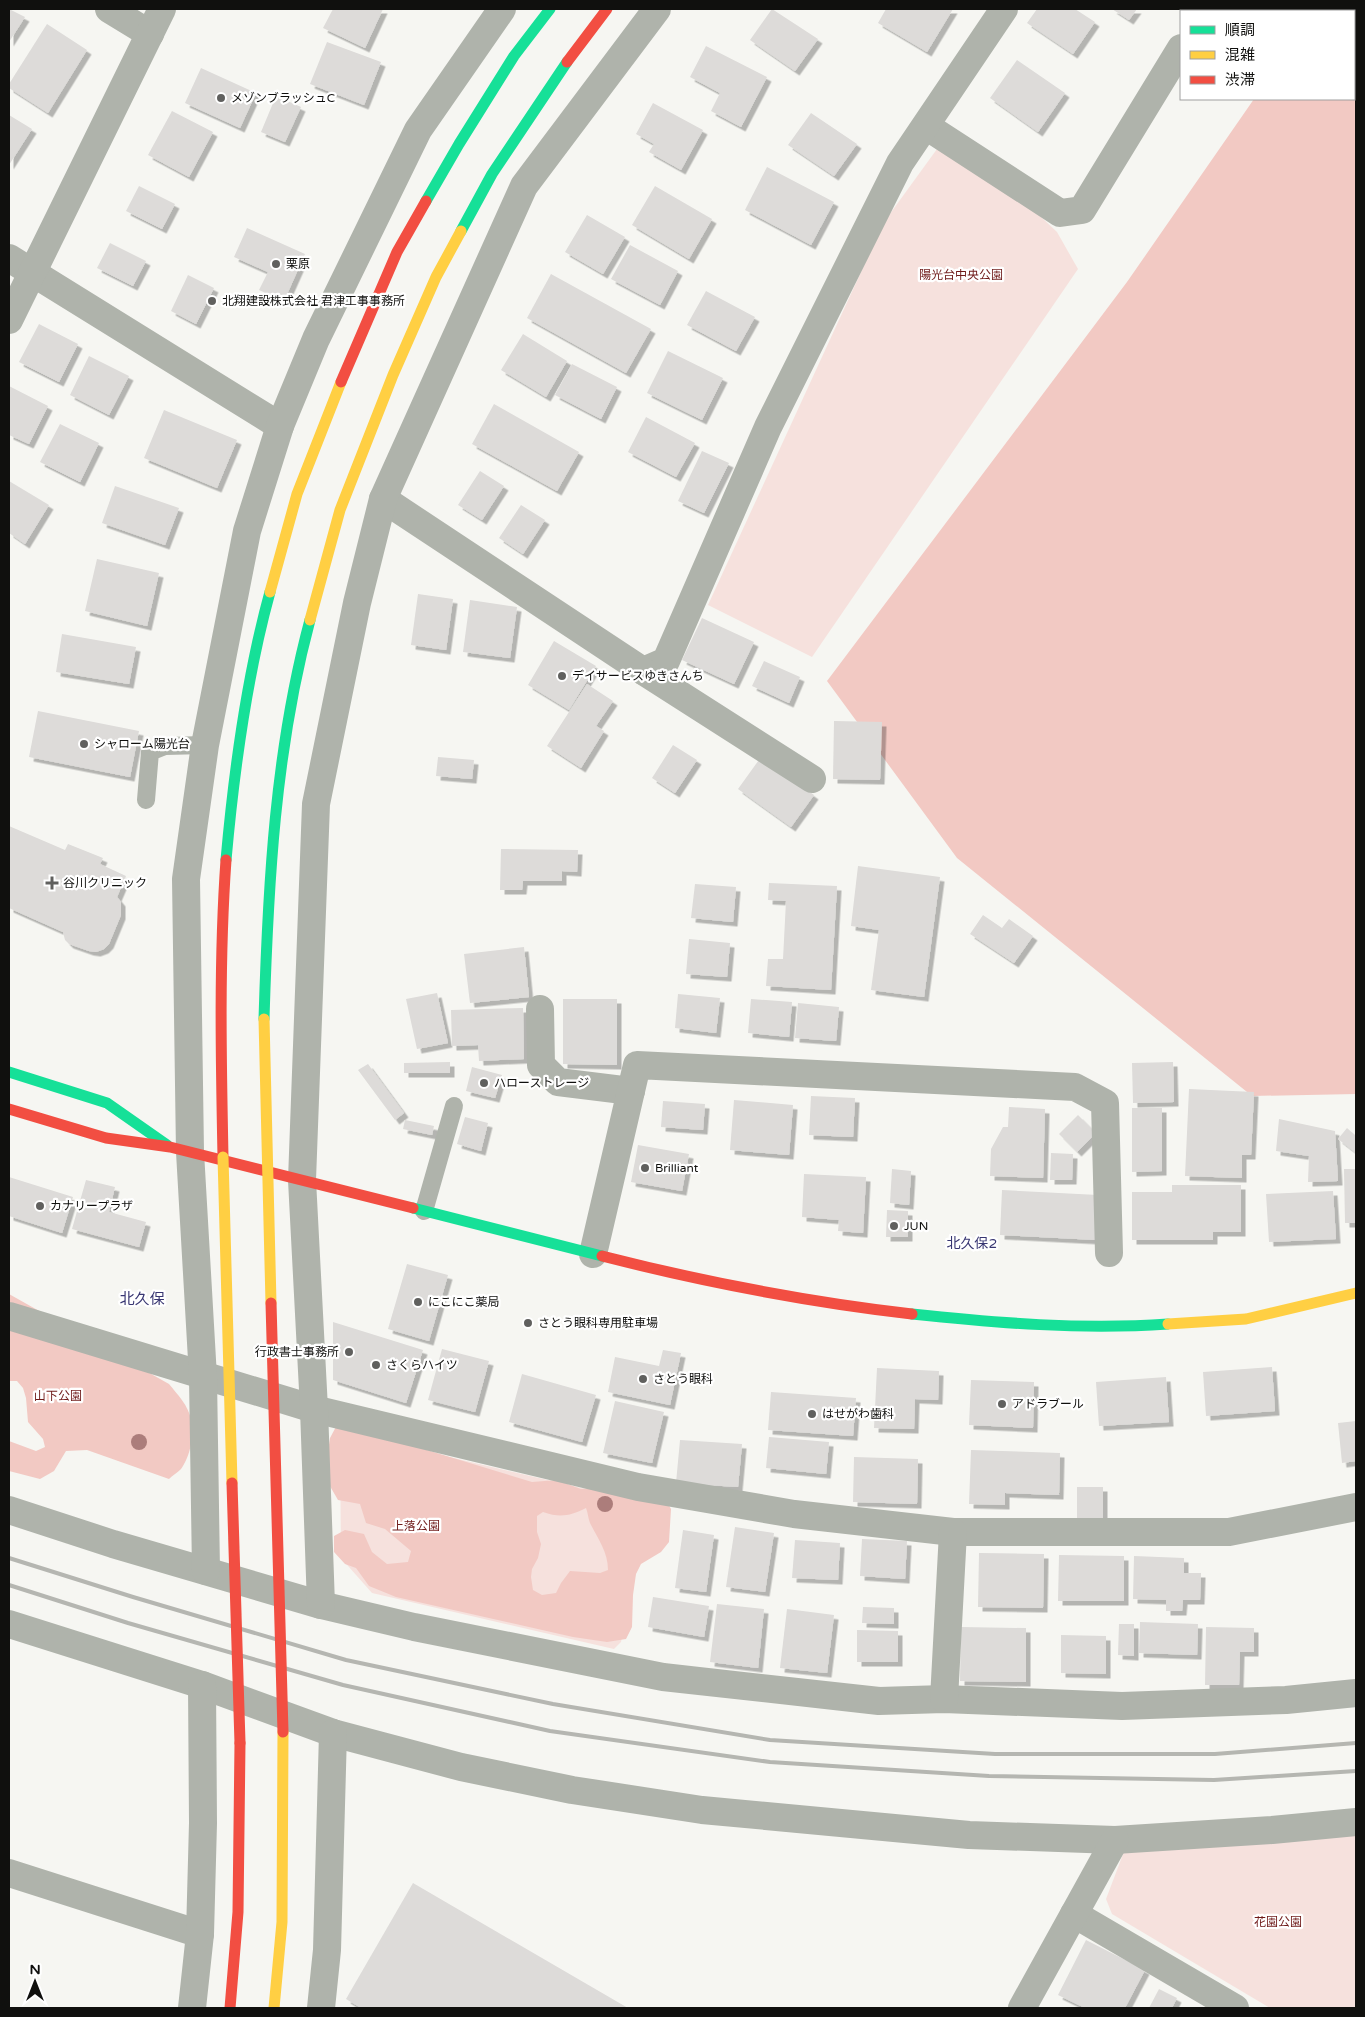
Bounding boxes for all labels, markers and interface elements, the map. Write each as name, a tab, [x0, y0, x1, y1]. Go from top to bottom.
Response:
legend	[1180, 10, 1355, 100]
text: 順調	[1225, 21, 1255, 39]
text: 混雑	[1225, 46, 1255, 64]
text: 渋滞	[1225, 71, 1255, 89]
place label: メゾンブラッシュC	[231, 91, 335, 105]
marker: メゾンブラッシュC	[215, 92, 227, 104]
place label: 栗原	[286, 257, 310, 271]
marker: 栗原	[270, 258, 282, 270]
park label: 陽光台中央公園	[919, 268, 1003, 282]
place label: 北翔建設株式会社 君津工事事務所	[222, 294, 405, 308]
marker: 北翔建設株式会社 君津工事事務所	[206, 295, 218, 307]
place label: デイサービスゆきさんち	[572, 669, 704, 683]
marker: デイサービスゆきさんち	[556, 670, 568, 682]
place label: シャローム陽光台	[94, 737, 190, 751]
marker: シャローム陽光台	[78, 738, 90, 750]
marker: 谷川クリニック	[45, 876, 59, 890]
place label: 谷川クリニック	[63, 876, 147, 890]
place label: ハローストレージ	[494, 1076, 589, 1090]
marker: ハローストレージ	[478, 1077, 490, 1089]
place label: Brilliant	[655, 1161, 699, 1175]
marker: Brilliant	[639, 1162, 651, 1174]
place label: カナリープラザ	[50, 1199, 133, 1213]
marker: カナリープラザ	[34, 1200, 46, 1212]
place label: JUN	[904, 1219, 928, 1233]
marker: JUN	[888, 1220, 900, 1232]
district label: 北久保2	[947, 1235, 997, 1252]
district label: 北久保	[119, 1290, 165, 1308]
place label: にこにこ薬局	[428, 1295, 500, 1309]
marker: にこにこ薬局	[412, 1296, 424, 1308]
place label: さとう眼科専用駐車場	[538, 1316, 658, 1330]
marker: さとう眼科専用駐車場	[522, 1317, 534, 1329]
place label: 行政書士事務所	[255, 1345, 339, 1359]
marker: 行政書士事務所	[343, 1346, 355, 1358]
place label: さくらハイツ	[386, 1358, 458, 1372]
marker: さくらハイツ	[370, 1359, 382, 1371]
place label: さとう眼科	[653, 1372, 713, 1386]
marker: さとう眼科	[637, 1373, 649, 1385]
park label: 山下公園	[34, 1389, 82, 1403]
place label: アドラブール	[1012, 1397, 1084, 1411]
marker: アドラブール	[996, 1398, 1008, 1410]
place label: はせがわ歯科	[822, 1407, 894, 1421]
marker: はせがわ歯科	[806, 1408, 818, 1420]
park label: 上落公園	[392, 1519, 440, 1533]
park label: 花園公園	[1254, 1915, 1302, 1929]
north arrow	[10, 1957, 60, 2007]
text: N	[29, 1961, 41, 1978]

